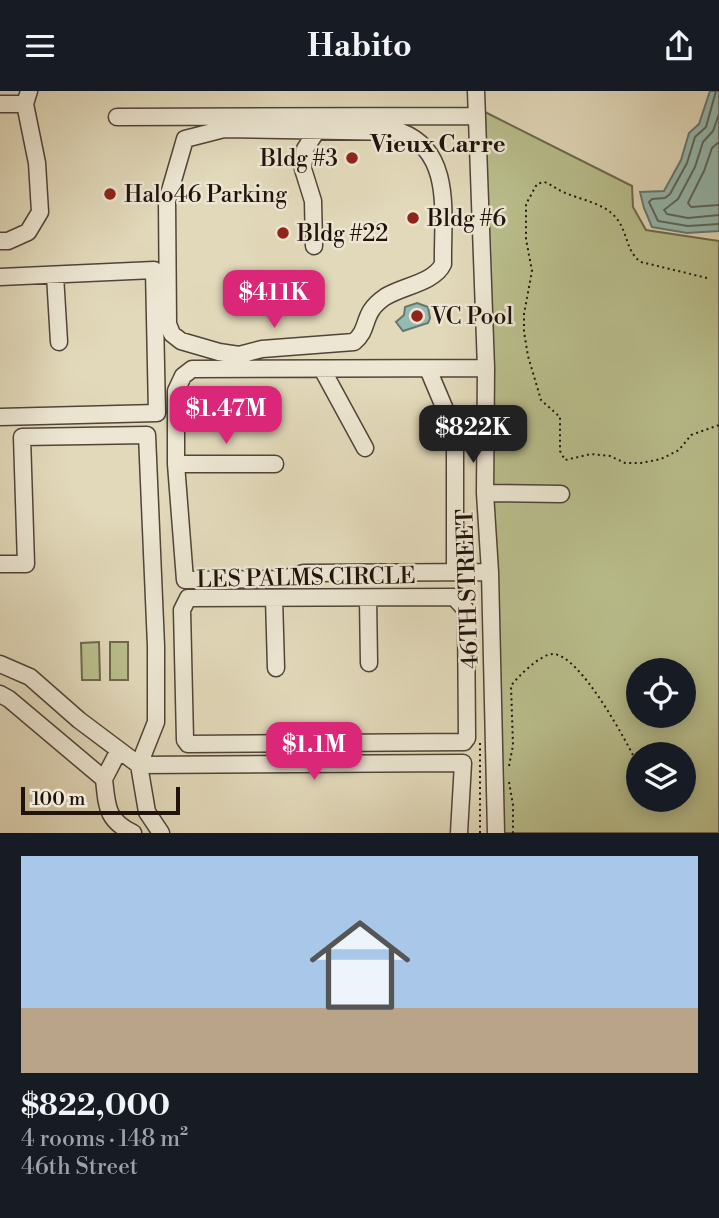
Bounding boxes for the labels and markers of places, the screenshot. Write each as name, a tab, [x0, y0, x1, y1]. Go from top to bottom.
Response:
place label: Bldg #3	[259, 145, 338, 173]
marker: Bldg #3	[344, 150, 360, 166]
place label: Halo46 Parking	[124, 181, 287, 209]
marker: Halo46 Parking	[102, 186, 118, 202]
place label: Bldg #6	[426, 205, 506, 233]
marker: Bldg #6	[405, 210, 421, 226]
place label: Bldg #22	[296, 220, 388, 248]
marker: Bldg #22	[275, 225, 291, 241]
pin: $411K	[225, 271, 323, 330]
place label: VC Pool	[430, 303, 513, 331]
marker: VC Pool	[409, 308, 425, 324]
pin: $1.47M	[169, 387, 283, 446]
pin: $822K	[424, 405, 522, 465]
pin: $1.1M	[265, 723, 363, 782]

